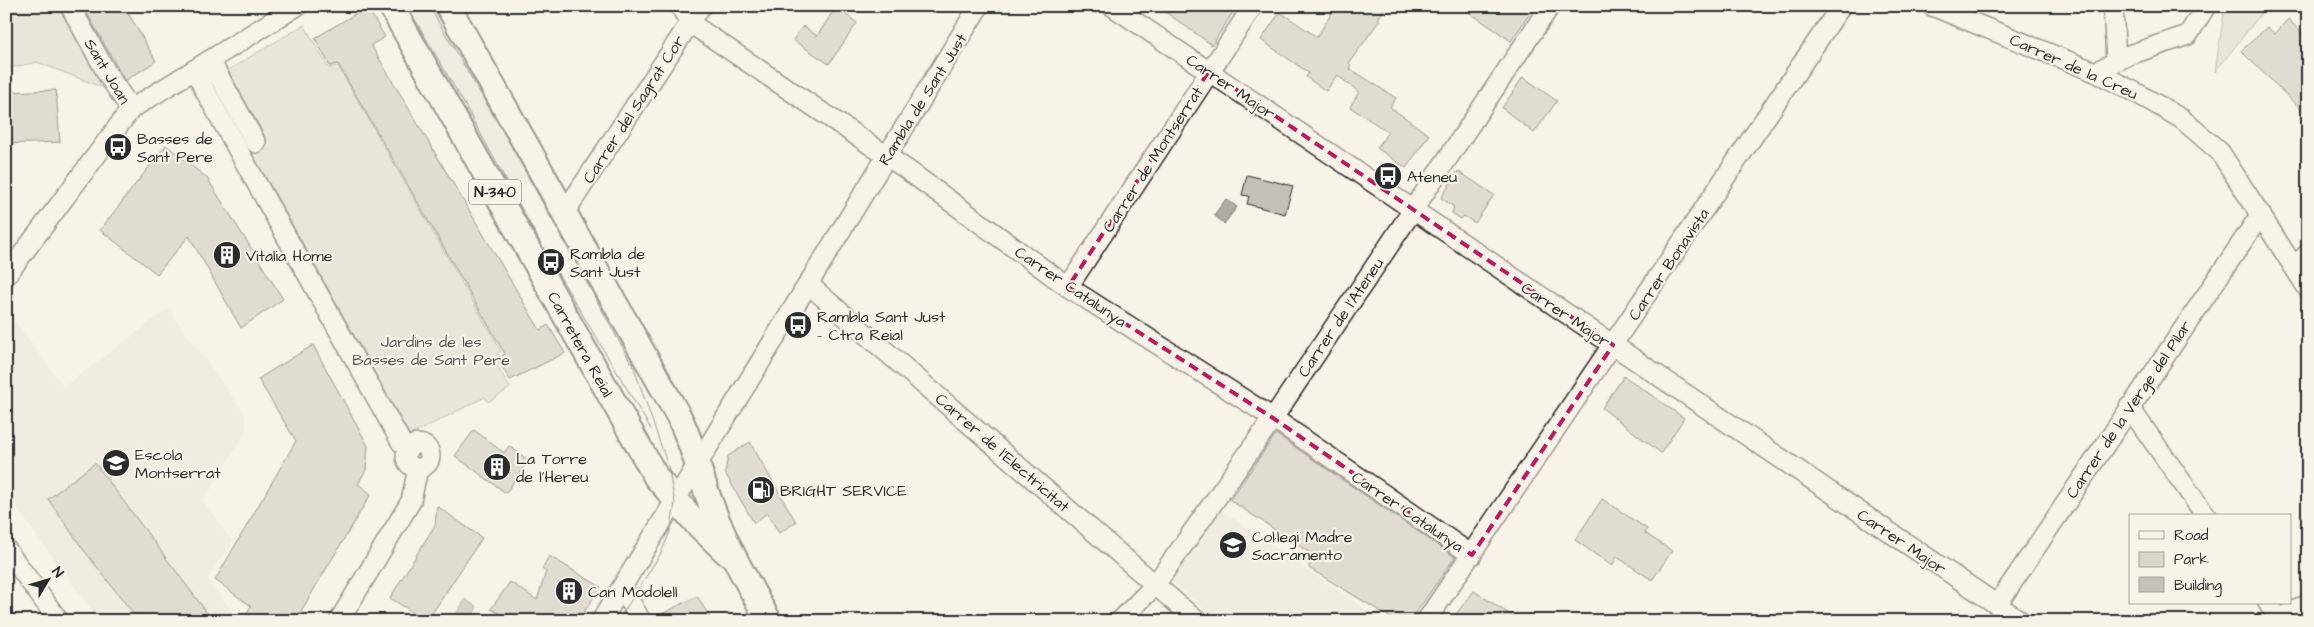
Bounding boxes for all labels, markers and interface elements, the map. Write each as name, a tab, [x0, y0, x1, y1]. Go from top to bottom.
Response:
street label: Rambla de Sant Just	[873, 29, 973, 170]
street label: Carrer de la Creu	[2006, 29, 2141, 105]
street label: Carrer del Sagrat Cor	[578, 31, 691, 188]
street label: Sant Joan	[79, 35, 135, 108]
street label: Carrer Major	[1182, 49, 1279, 125]
street label: Carrer de Montserrat	[1097, 82, 1209, 237]
place label: Basses de Sant Pere	[137, 128, 213, 168]
bus stop icon: Basses de Sant Pere	[103, 132, 133, 162]
bus stop icon: Ateneu	[1373, 161, 1403, 191]
place label: Ateneu	[1407, 166, 1457, 188]
road number: N-340	[469, 180, 521, 204]
street label: Carrer Bonavista	[1623, 204, 1715, 325]
building icon: Vitalia Home	[212, 240, 242, 270]
street label: Carrer Catalunya	[1010, 241, 1131, 333]
place label: Rambla de Sant Just	[570, 243, 645, 283]
place label: Vitalia Home	[246, 245, 333, 267]
bus stop icon: Rambla de Sant Just	[536, 247, 566, 277]
street label: Carrer de l'Ateneu	[1293, 254, 1389, 382]
street label: Carrer Major	[1517, 277, 1614, 353]
street label: Carretera Reial	[542, 288, 618, 401]
place label: Rambla Sant Just - Ctra Reial	[817, 306, 946, 346]
bus stop icon: Rambla Sant Just - Ctra Reial	[783, 310, 813, 340]
street label: Carrer de la Verge del Pilar	[2061, 316, 2198, 503]
park label: Jardins de les Basses de Sant Pere	[352, 331, 510, 371]
street label: Carrer de l'Electricitat	[930, 388, 1075, 518]
place label: Escola Montserrat	[135, 444, 221, 484]
school or university icon: Escola Montserrat	[101, 448, 131, 478]
place label: La Torre de l'Hereu	[516, 448, 588, 488]
building icon: La Torre de l'Hereu	[482, 452, 512, 482]
street label: Carrer Catalunya	[1347, 466, 1468, 558]
fuel station icon: BRIGHT SERVICE	[746, 475, 776, 505]
place label: BRIGHT SERVICE	[780, 480, 907, 502]
street label: Carrer Major	[1853, 504, 1950, 580]
legend	[2129, 514, 2292, 604]
text: Road	[2174, 525, 2209, 546]
place label: Col·legi Madre Sacramento	[1252, 526, 1353, 566]
school or university icon: Col·legi Madre Sacramento	[1218, 530, 1248, 560]
text: Park	[2174, 549, 2209, 570]
north arrow	[22, 554, 72, 604]
text: N	[47, 563, 68, 582]
text: Building	[2174, 575, 2222, 597]
building icon: Can Modolell	[554, 576, 584, 606]
place label: Can Modolell	[588, 581, 678, 603]

